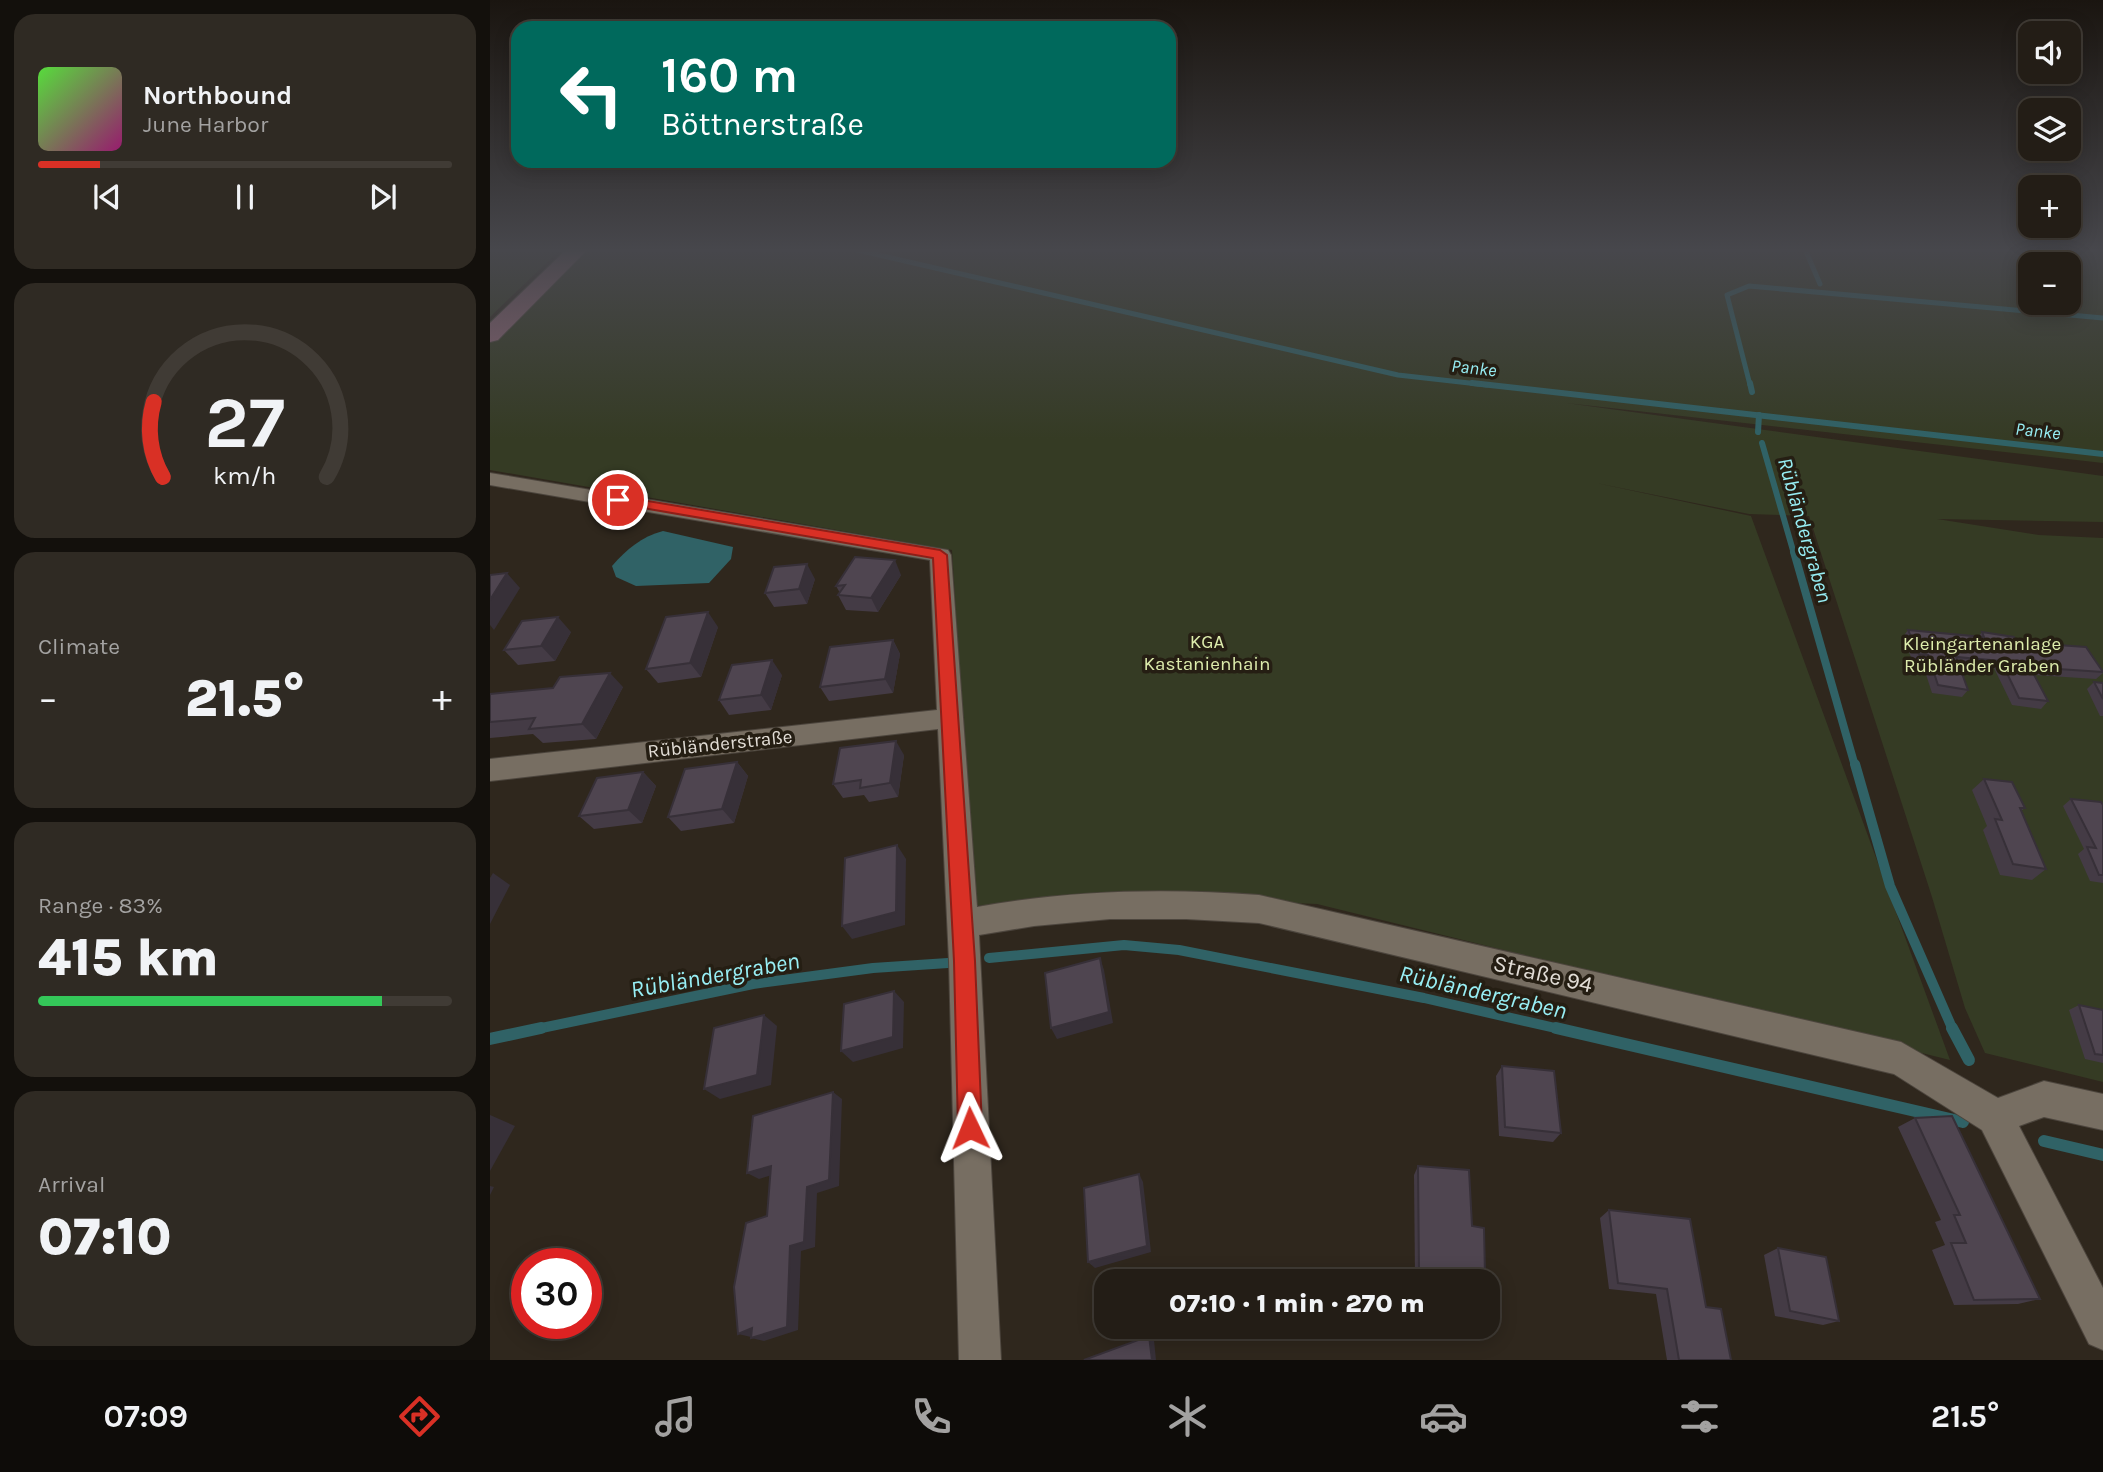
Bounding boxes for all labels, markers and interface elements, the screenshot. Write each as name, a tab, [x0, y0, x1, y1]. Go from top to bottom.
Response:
map controls	[2018, 21, 2081, 315]
button: sound	[2018, 21, 2081, 84]
text: 160 m	[661, 47, 798, 104]
icon: left	[546, 49, 637, 140]
text: Northbound	[143, 80, 292, 111]
button: layers	[2018, 98, 2081, 161]
text: Böttnerstraße	[661, 106, 864, 143]
text: June Harbor	[143, 111, 268, 138]
button: +	[2018, 175, 2081, 238]
icon: previous	[88, 178, 126, 216]
icon: pause	[226, 178, 264, 216]
icon: next	[364, 178, 402, 216]
button: −	[2018, 252, 2081, 315]
water label: Panke	[1450, 355, 1498, 381]
text: 27	[205, 380, 285, 465]
water label: Panke	[2014, 418, 2062, 444]
water label: Rübländergraben	[1773, 455, 1837, 605]
text: km/h	[213, 461, 277, 490]
pin	[588, 470, 648, 530]
icon: arrive	[599, 481, 637, 519]
park label: KGA Kastanienhain	[1144, 631, 1271, 675]
text: Climate	[38, 633, 120, 660]
park label: Kleingartenanlage Rübländer Graben	[1903, 633, 2061, 677]
text: 21.5°	[185, 668, 305, 729]
text: −	[38, 676, 58, 721]
text: +	[432, 676, 452, 721]
street label: Rübländerstraße	[647, 725, 793, 763]
text: Range · 83%	[38, 892, 163, 919]
text: 415 km	[38, 927, 219, 988]
water label: Rübländergraben	[628, 946, 802, 1004]
street label: Straße 94	[1491, 949, 1595, 999]
water label: Rübländergraben	[1396, 959, 1570, 1025]
position arrow	[933, 1091, 1007, 1165]
text: Arrival	[38, 1171, 105, 1198]
text: 07:10	[38, 1206, 172, 1267]
speed limit sign: 30	[511, 1248, 602, 1339]
text: 07:10 · 1 min · 270 m	[1169, 1288, 1425, 1319]
icon: directions	[395, 1392, 444, 1441]
icon: music	[651, 1392, 700, 1441]
icon: phone	[907, 1392, 956, 1441]
icon: climate	[1163, 1392, 1212, 1441]
icon: car	[1419, 1392, 1468, 1441]
icon: filters	[1675, 1392, 1724, 1441]
text: 07:09	[103, 1398, 188, 1435]
text: 21.5°	[1931, 1398, 1999, 1435]

